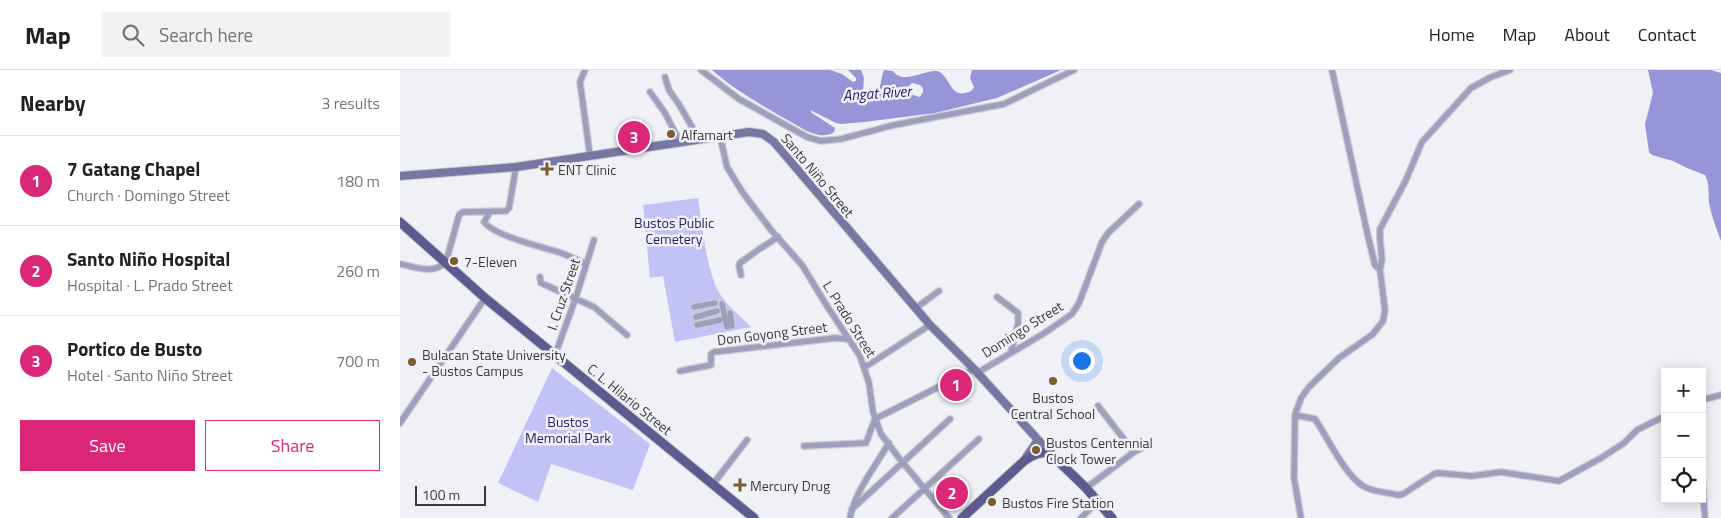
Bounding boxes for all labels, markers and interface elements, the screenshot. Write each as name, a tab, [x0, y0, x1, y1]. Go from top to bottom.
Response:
search box	[101, 12, 451, 57]
text: Map	[25, 17, 71, 53]
text: Search here	[159, 20, 253, 49]
icon: search	[119, 21, 147, 49]
text: Home	[1429, 21, 1475, 48]
text: Map	[1503, 21, 1536, 48]
text: About	[1564, 21, 1610, 48]
text: Contact	[1638, 21, 1696, 48]
water label: Angat River	[842, 79, 914, 107]
text: Nearby	[20, 87, 85, 119]
text: 3 results	[321, 91, 380, 115]
pin: 3	[618, 118, 650, 156]
place label: Alfamart	[681, 124, 733, 145]
marker: Alfamart	[665, 128, 677, 140]
street label: Santo Niño Street	[777, 128, 860, 222]
text: 7 Gatang Chapel	[67, 154, 200, 183]
place label: ENT Clinic	[558, 159, 616, 180]
marker: ENT Clinic	[540, 162, 554, 176]
text: 1	[32, 169, 40, 193]
text: 180 m	[336, 169, 380, 193]
text: Church · Domingo Street	[67, 183, 230, 207]
park label: Bustos Public Cemetery	[634, 212, 714, 249]
text: Santo Niño Hospital	[67, 244, 230, 273]
place label: 7-Eleven	[464, 251, 517, 272]
marker: 7-Eleven	[448, 255, 460, 267]
street label: I. Cruz Street	[541, 255, 585, 333]
text: 2	[32, 259, 40, 283]
text: 260 m	[336, 259, 380, 283]
text: Hospital · L. Prado Street	[67, 273, 233, 297]
street label: L. Prado Street	[818, 277, 882, 361]
street label: Domingo Street	[977, 296, 1067, 362]
street label: Don Goyong Street	[716, 316, 828, 350]
text: Portico de Busto	[67, 334, 202, 363]
place label: Bulacan State University - Bustos Campus	[422, 344, 566, 381]
your location	[1069, 348, 1095, 374]
text: 3	[32, 349, 40, 373]
text: 700 m	[336, 349, 380, 373]
marker: Bulacan State University - Bustos Campus	[406, 356, 418, 368]
street label: C. L. Hilario Street	[583, 358, 677, 440]
text: Hotel · Santo Niño Street	[67, 363, 233, 387]
pin: 1	[940, 366, 972, 404]
map controls	[1661, 368, 1706, 503]
button: +	[1661, 368, 1706, 413]
marker: Bustos Central School	[1047, 375, 1059, 387]
place label: Bustos Central School	[1011, 387, 1095, 424]
park label: Bustos Memorial Park	[525, 411, 611, 448]
button: −	[1661, 413, 1706, 458]
button: Save	[20, 420, 195, 471]
button: Share	[205, 420, 380, 471]
place label: Bustos Centennial Clock Tower	[1046, 432, 1153, 469]
marker: Bustos Centennial Clock Tower	[1030, 444, 1042, 456]
button: locate	[1661, 458, 1706, 503]
pin: 2	[936, 474, 968, 512]
place label: Mercury Drug	[750, 475, 830, 496]
marker: Mercury Drug	[734, 479, 746, 491]
scale bar	[415, 483, 486, 506]
text: 100 m	[422, 484, 460, 505]
place label: Bustos Fire Station	[1002, 492, 1114, 513]
marker: Bustos Fire Station	[986, 496, 998, 508]

